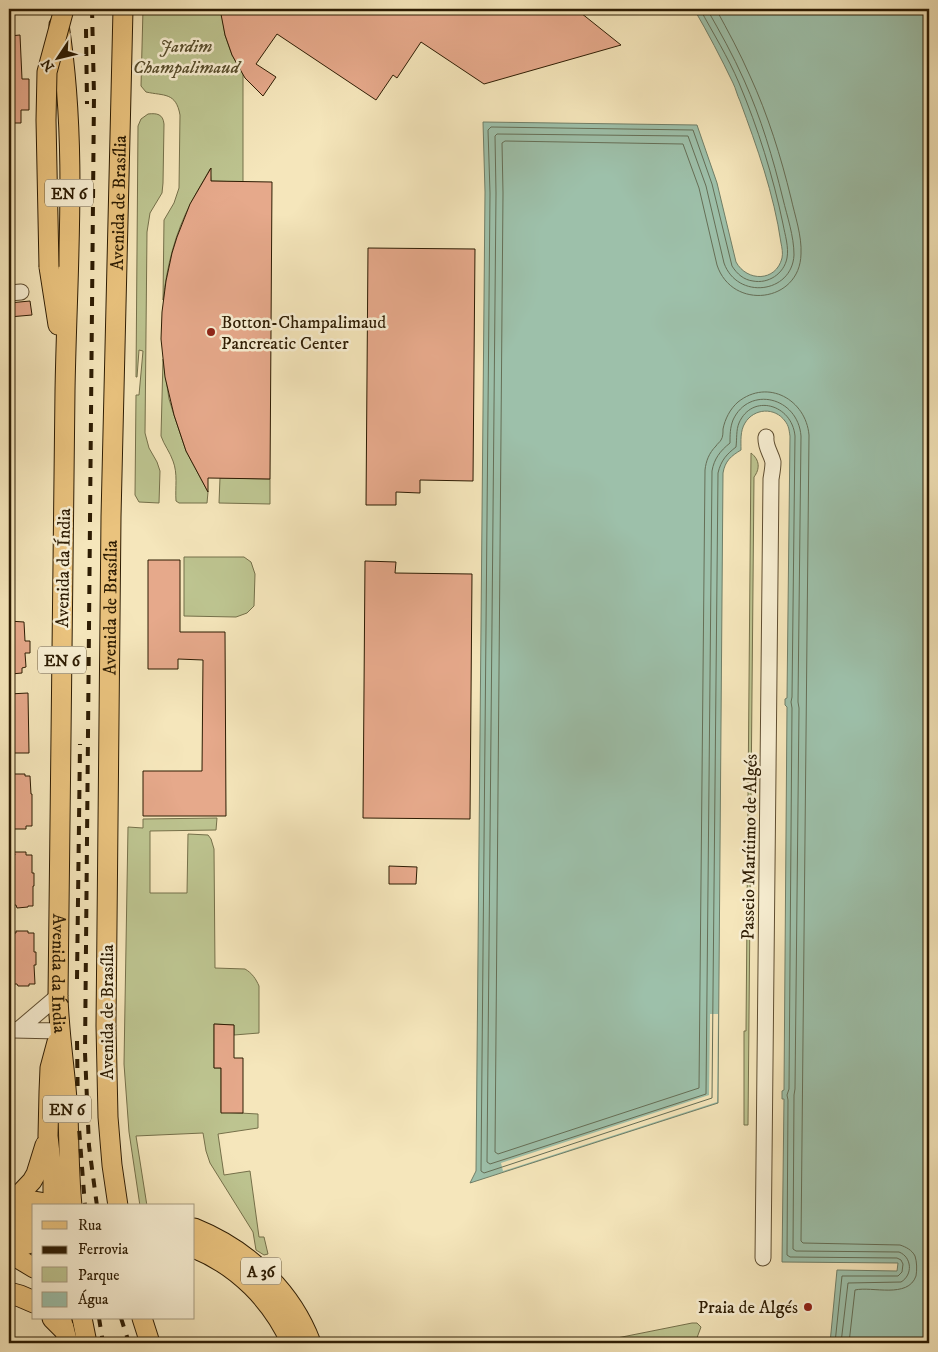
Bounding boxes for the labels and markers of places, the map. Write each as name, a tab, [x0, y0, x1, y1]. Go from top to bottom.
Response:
place label: Botton-Champalimaud Pancreatic Center	[221, 312, 386, 355]
marker: Botton-Champalimaud Pancreatic Center	[205, 326, 217, 338]
place label: Praia de Algés	[698, 1297, 798, 1319]
marker: Praia de Algés	[802, 1301, 814, 1313]

